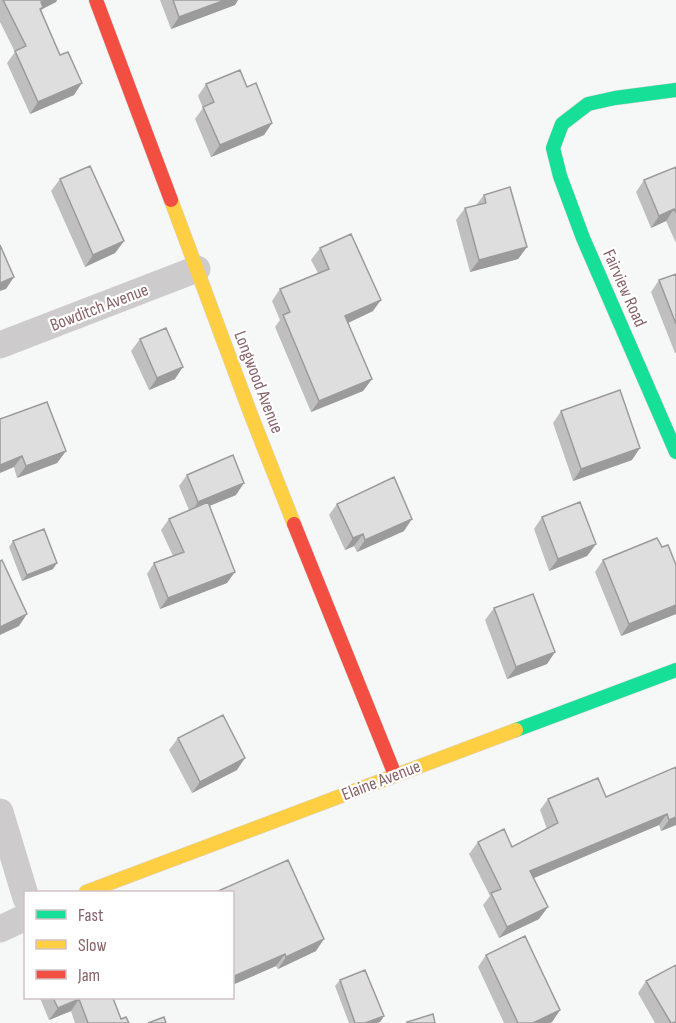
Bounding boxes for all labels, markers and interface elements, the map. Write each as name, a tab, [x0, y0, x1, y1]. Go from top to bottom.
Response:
street label: Fairview Road	[598, 246, 651, 330]
street label: Bowditch Avenue	[47, 279, 151, 336]
street label: Longwood Avenue	[229, 328, 288, 436]
street label: Elaine Avenue	[339, 756, 424, 805]
legend	[24, 891, 234, 999]
text: Fast	[78, 905, 104, 926]
text: Slow	[78, 935, 107, 956]
text: Jam	[77, 965, 100, 986]

